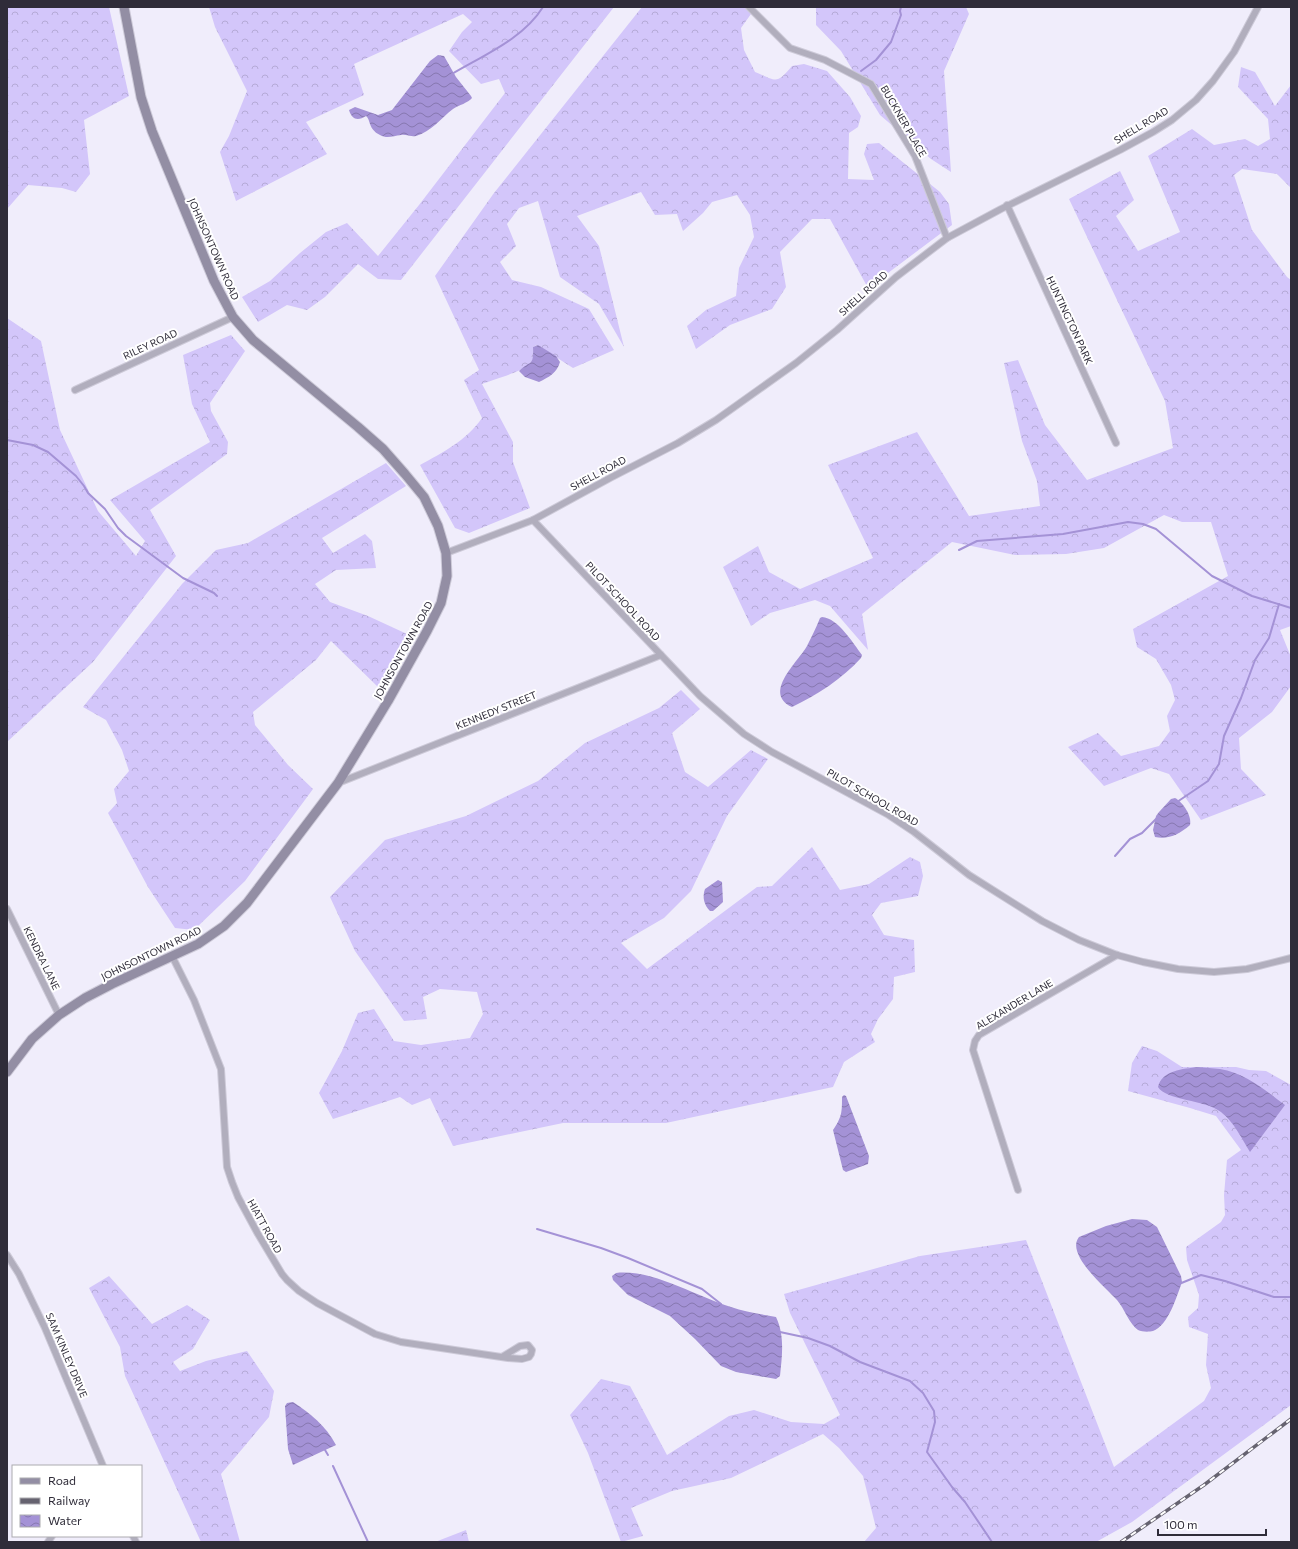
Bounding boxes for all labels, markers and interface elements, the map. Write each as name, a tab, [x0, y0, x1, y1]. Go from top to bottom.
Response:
street label: BUCKNER PLACE	[879, 83, 929, 159]
street label: SHELL ROAD	[1112, 104, 1170, 146]
street label: JOHNSONTOWN ROAD	[186, 196, 242, 302]
street label: SHELL ROAD	[836, 268, 890, 318]
street label: HUNTINGTON PARK	[1044, 274, 1096, 366]
street label: RILEY ROAD	[121, 326, 179, 362]
street label: SHELL ROAD	[568, 453, 628, 493]
street label: PILOT SCHOOL ROAD	[583, 559, 663, 643]
street label: JOHNSONTOWN ROAD	[371, 599, 435, 701]
street label: KENNEDY STREET	[454, 688, 539, 732]
street label: PILOT SCHOOL ROAD	[825, 766, 921, 828]
street label: JOHNSONTOWN ROAD	[99, 923, 203, 983]
street label: KENDRA LANE	[21, 924, 63, 992]
street label: ALEXANDER LANE	[973, 976, 1055, 1032]
street label: HIATT ROAD	[245, 1197, 285, 1255]
street label: SAM KINLEY DRIVE	[44, 1311, 90, 1399]
legend	[12, 1465, 142, 1537]
text: Road	[48, 1473, 76, 1487]
text: Railway	[48, 1493, 90, 1507]
scale bar	[1158, 1511, 1266, 1537]
text: Water	[48, 1513, 82, 1527]
text: 100 m	[1164, 1517, 1198, 1531]

